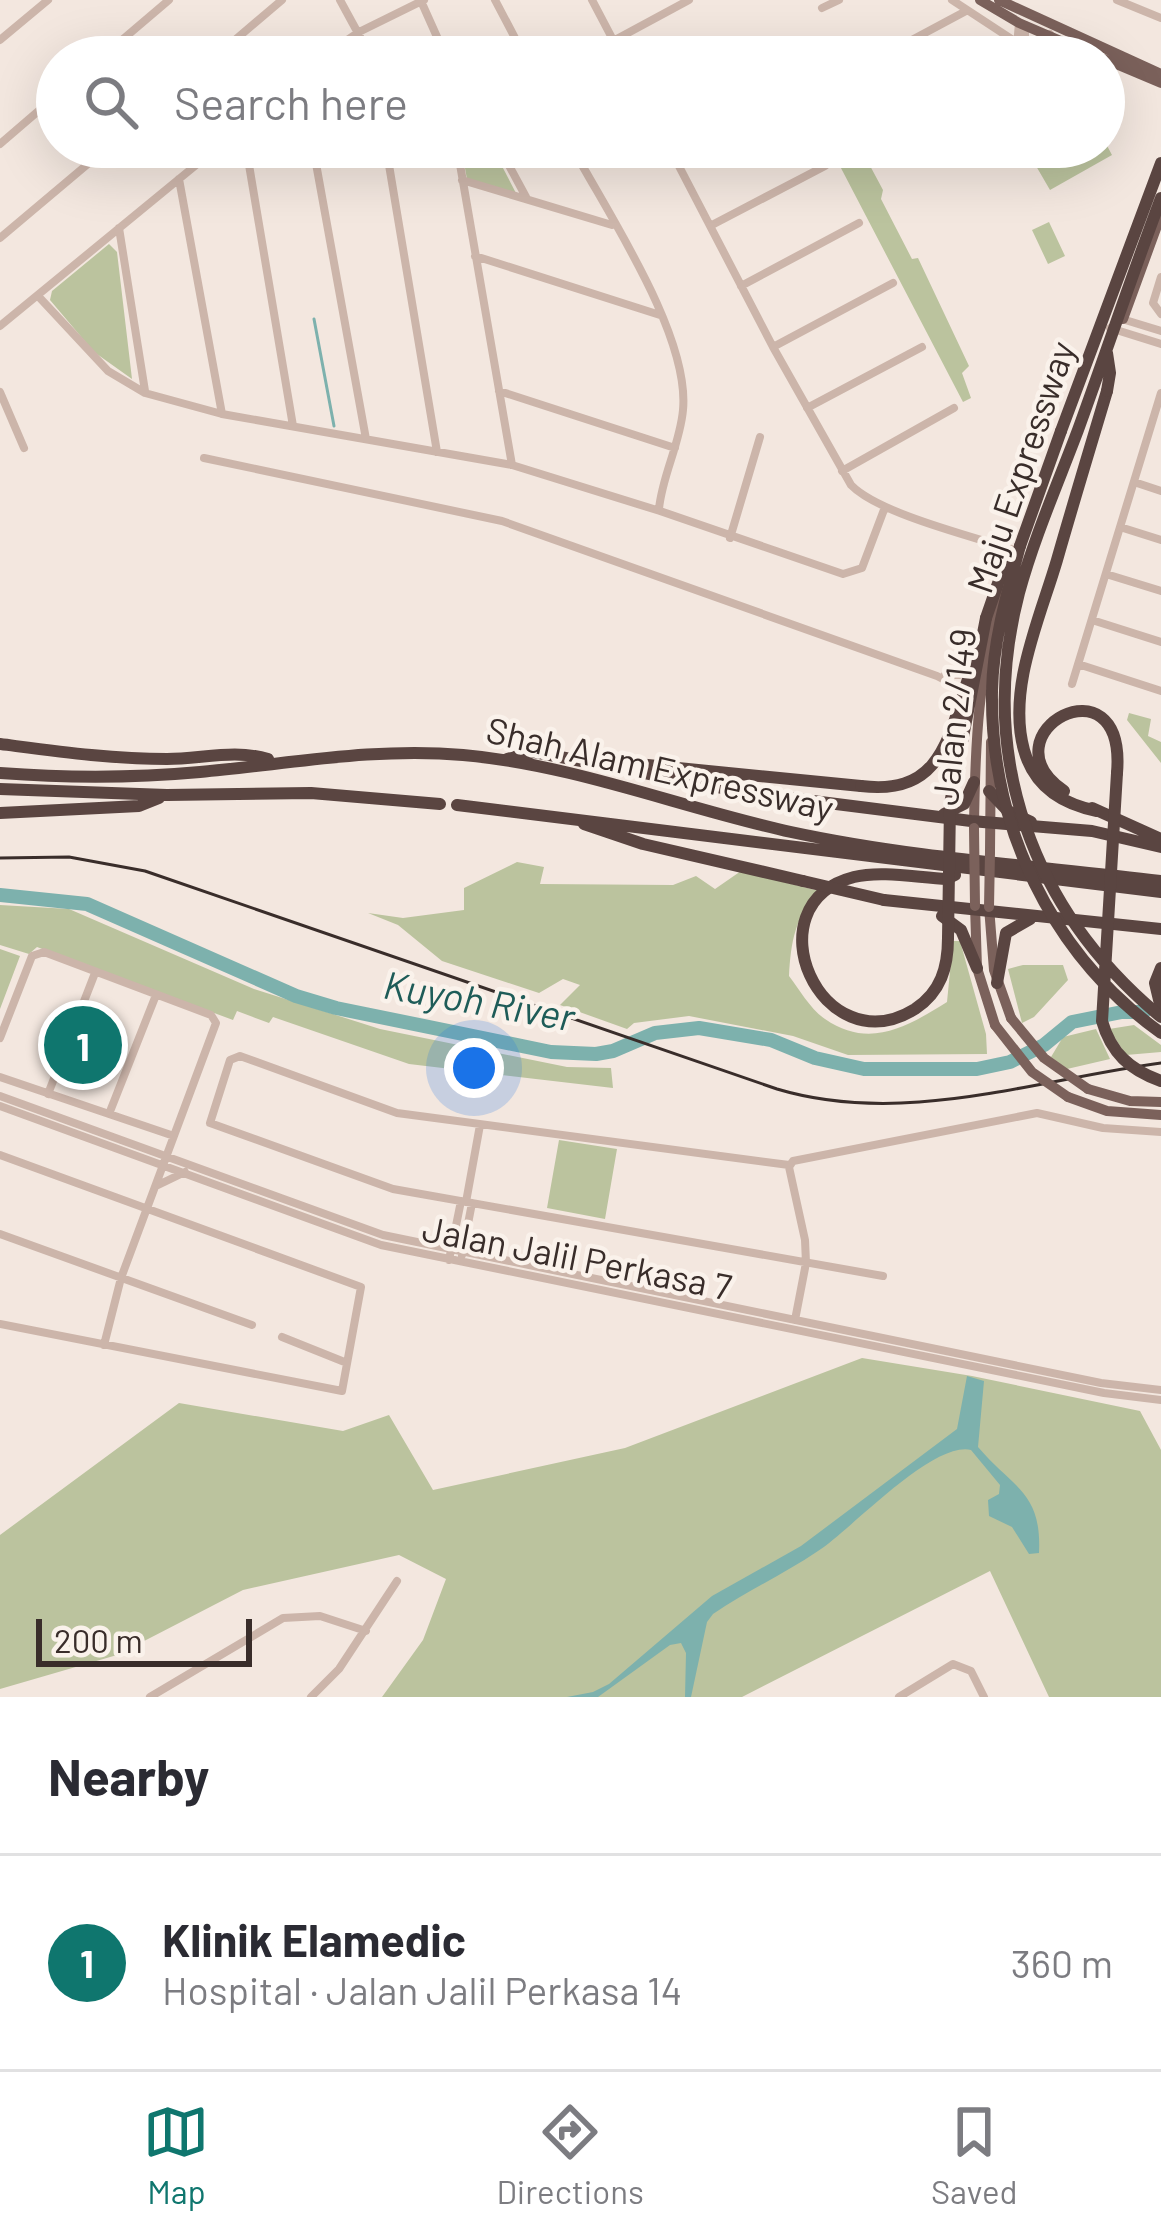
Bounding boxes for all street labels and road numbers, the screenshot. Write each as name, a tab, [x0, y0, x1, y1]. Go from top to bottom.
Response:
street label: Maju Expressway	[956, 335, 1083, 598]
street label: Jalan 2/149	[922, 626, 983, 807]
street label: Shah Alam Expressway	[483, 707, 838, 828]
street label: Jalan Jalil Perkasa 7	[419, 1206, 735, 1308]

